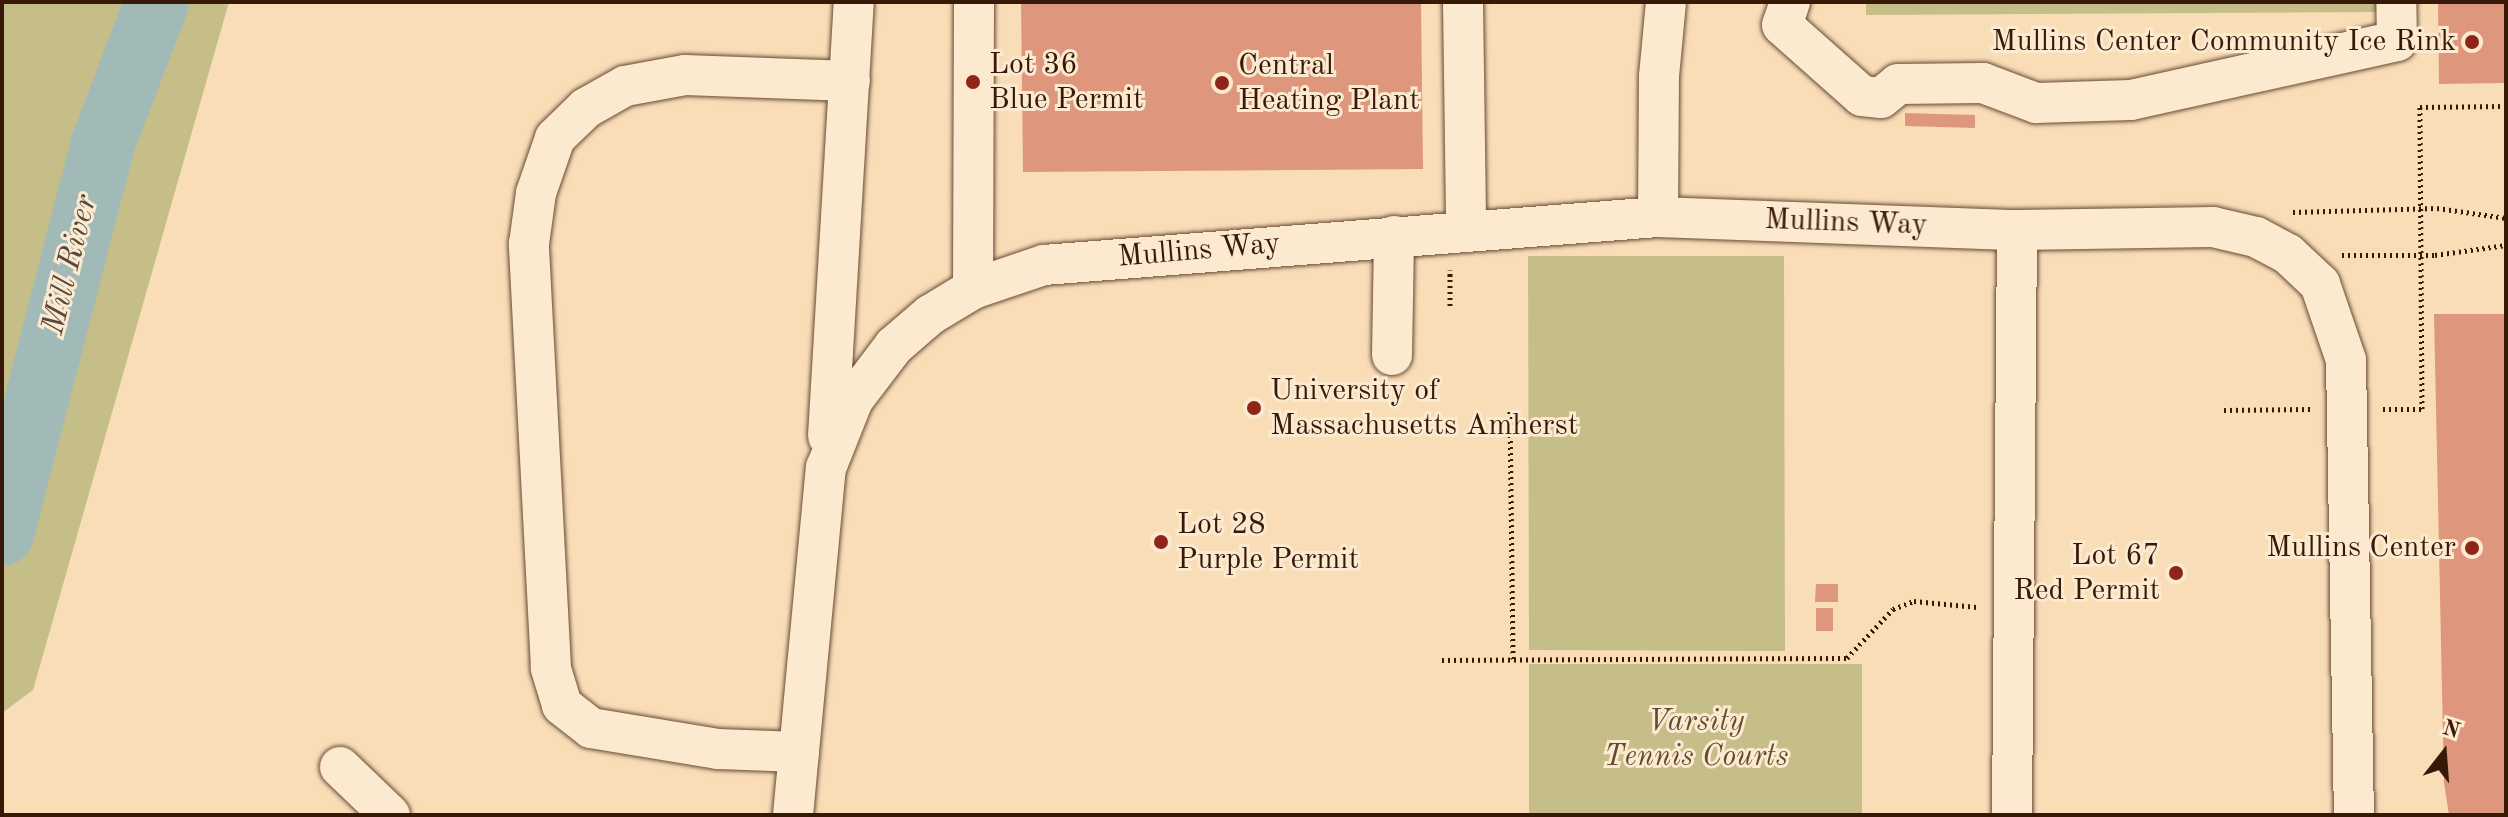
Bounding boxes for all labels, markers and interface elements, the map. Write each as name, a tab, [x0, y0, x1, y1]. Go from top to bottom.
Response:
place label: Mullins Center Community Ice Rink	[1992, 24, 2456, 60]
marker: Mullins Center Community Ice Rink	[2463, 33, 2481, 51]
place label: Lot 36 Blue Permit	[989, 47, 1143, 118]
place label: Central Heating Plant	[1238, 48, 1420, 118]
marker: Lot 36 Blue Permit	[964, 73, 982, 91]
marker: Central Heating Plant	[1213, 74, 1231, 92]
water label: Mill River	[35, 191, 107, 339]
street label: Mullins Way	[1764, 202, 1928, 244]
street label: Mullins Way	[1116, 226, 1282, 276]
place label: University of Massachusetts Amherst	[1270, 373, 1578, 444]
marker: University of Massachusetts Amherst	[1245, 399, 1263, 417]
place label: Lot 28 Purple Permit	[1177, 507, 1359, 578]
place label: Mullins Center	[2266, 530, 2456, 566]
marker: Lot 28 Purple Permit	[1152, 533, 1170, 551]
place label: Lot 67 Red Permit	[2013, 538, 2160, 608]
marker: Mullins Center	[2463, 539, 2481, 557]
marker: Lot 67 Red Permit	[2167, 564, 2185, 582]
park label: Varsity Tennis Courts	[1604, 704, 1788, 774]
north arrow	[2404, 713, 2484, 793]
text: N	[2440, 717, 2462, 743]

